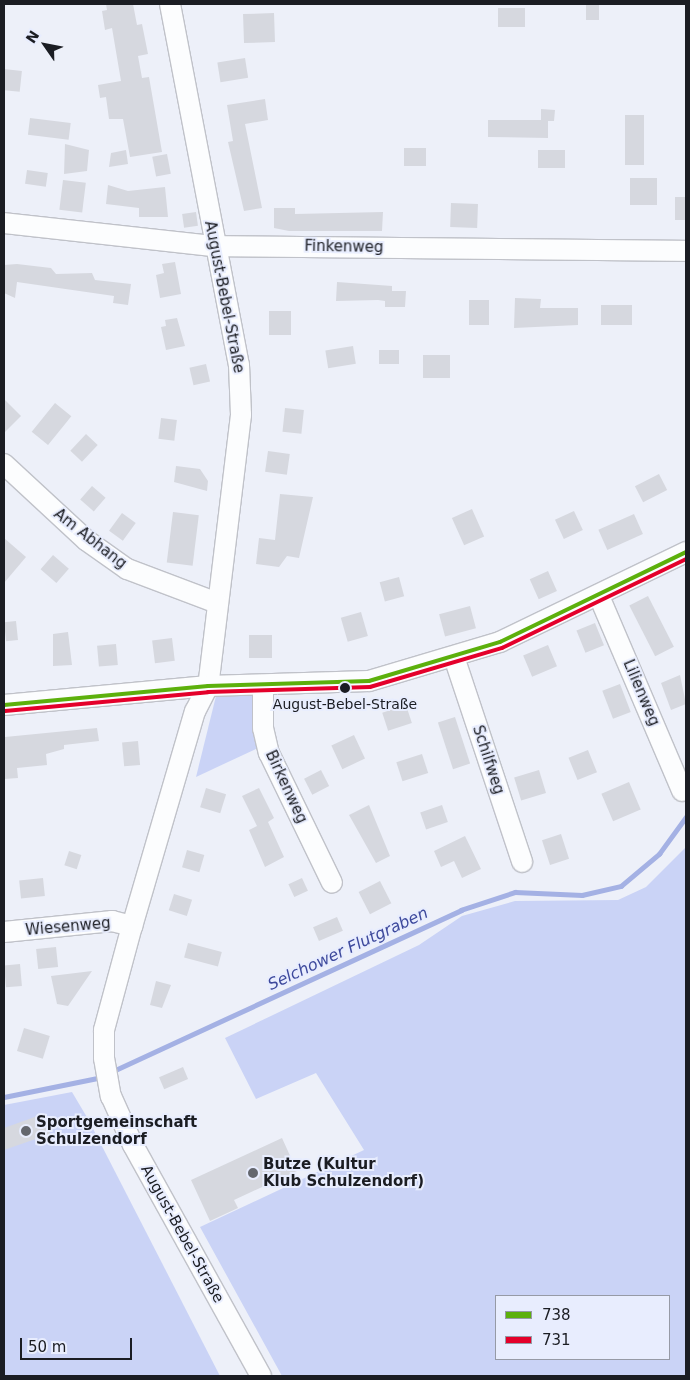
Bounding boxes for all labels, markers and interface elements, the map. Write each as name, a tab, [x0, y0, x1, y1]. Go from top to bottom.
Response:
north arrow	[20, 20, 70, 70]
text: N	[23, 28, 42, 46]
street label: August-Bebel-Straße	[200, 219, 248, 375]
street label: Finkenweg	[304, 237, 384, 257]
street label: Am Abhang	[50, 505, 130, 573]
street label: Lilienweg	[619, 657, 663, 729]
marker: August-Bebel-Straße	[340, 683, 350, 693]
place label: August-Bebel-Straße	[273, 696, 417, 712]
street label: Schilfweg	[468, 723, 508, 797]
street label: Birkenweg	[261, 748, 311, 826]
water label: Selchower Flutgraben	[265, 903, 431, 995]
street label: Wiesenweg	[25, 914, 111, 940]
place label: Sportgemeinschaft Schulzendorf	[36, 1113, 197, 1148]
marker: Sportgemeinschaft Schulzendorf	[20, 1125, 32, 1137]
place label: Butze (Kultur Klub Schulzendorf)	[263, 1155, 424, 1190]
street label: August-Bebel-Straße	[137, 1162, 227, 1306]
marker: Butze (Kultur Klub Schulzendorf)	[247, 1167, 259, 1179]
legend	[495, 1295, 670, 1360]
text: 738	[542, 1306, 571, 1324]
scale bar	[22, 1328, 135, 1360]
text: 731	[542, 1331, 571, 1349]
text: 50 m	[28, 1338, 66, 1356]

